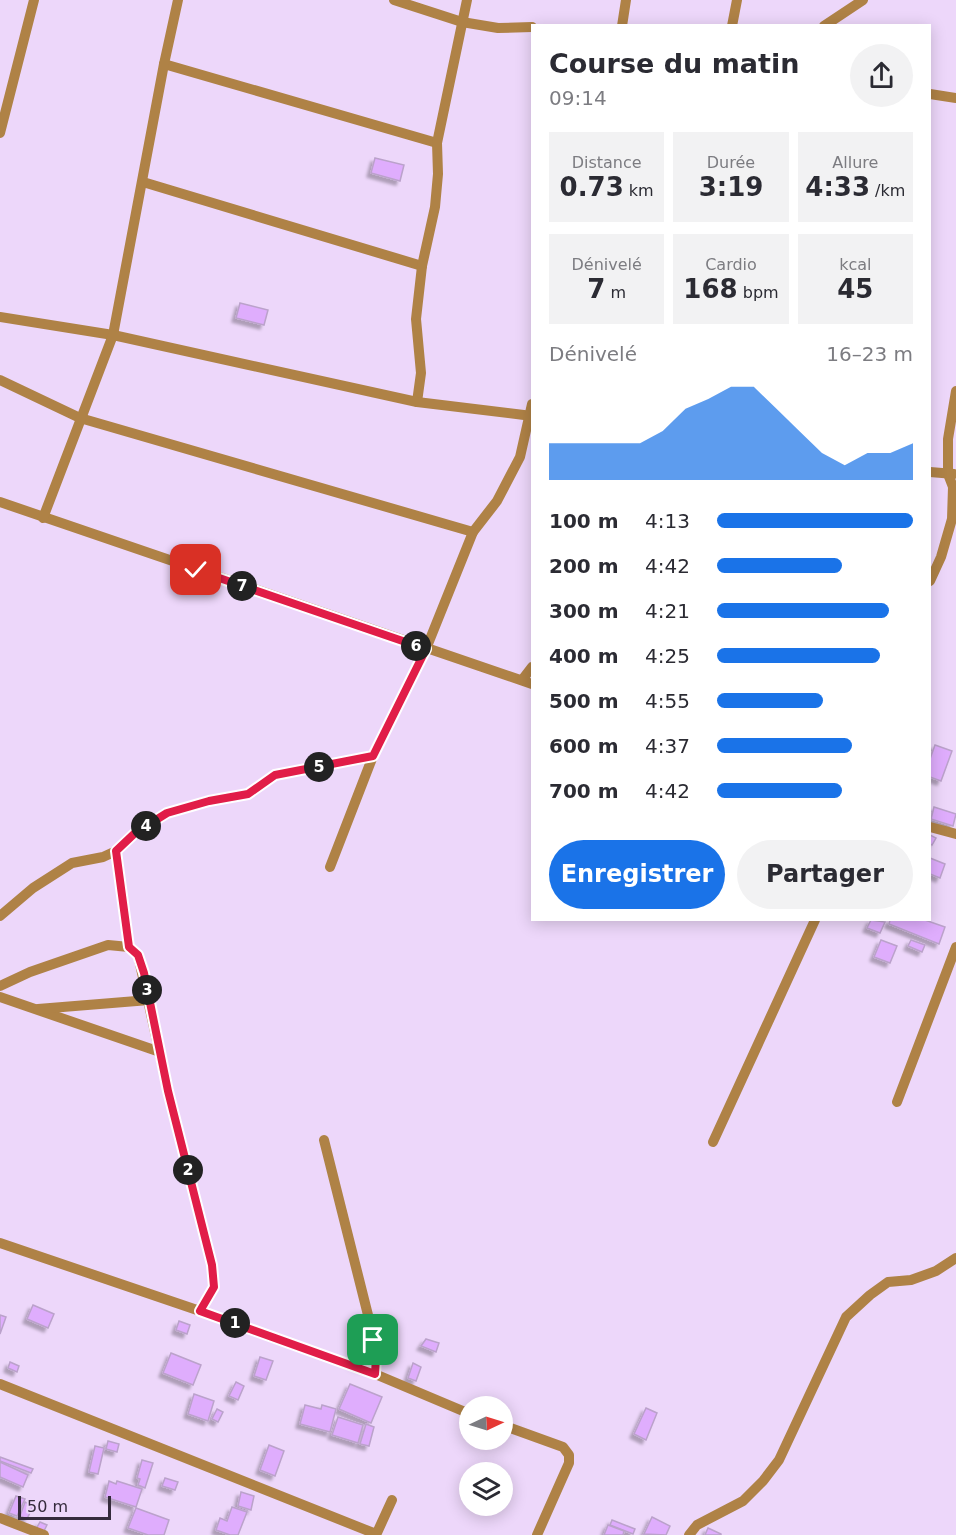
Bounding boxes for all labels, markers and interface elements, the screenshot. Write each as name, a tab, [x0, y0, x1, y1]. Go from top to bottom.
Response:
button: share	[850, 44, 913, 107]
text: Course du matin	[549, 48, 799, 79]
text: 09:14	[549, 86, 607, 110]
text: Distance	[572, 153, 642, 172]
text: Durée	[707, 153, 755, 172]
text: Allure	[832, 153, 878, 172]
text: 0.73	[560, 172, 624, 202]
text: 3:19	[699, 172, 763, 202]
text: 4:33	[805, 172, 870, 202]
text: km	[624, 181, 654, 200]
text: /km	[870, 181, 905, 200]
text: Dénivelé	[571, 255, 642, 274]
text: Cardio	[705, 255, 757, 274]
text: kcal	[839, 255, 871, 274]
text: 7	[587, 274, 605, 304]
text: 168	[683, 274, 738, 304]
text: 45	[837, 274, 873, 304]
text: m	[605, 283, 626, 302]
text: bpm	[738, 283, 779, 302]
text: Dénivelé	[549, 342, 637, 366]
text: 16–23 m	[826, 342, 913, 366]
text: 100 m	[549, 509, 619, 533]
text: 4:13	[645, 509, 690, 533]
pin	[170, 544, 221, 595]
icon: check	[179, 553, 212, 586]
text: 200 m	[549, 554, 619, 578]
text: 4:42	[645, 554, 690, 578]
pin: 7	[227, 571, 257, 601]
text: 7	[236, 576, 248, 595]
text: 300 m	[549, 599, 619, 623]
text: 4:21	[645, 599, 690, 623]
pin: 6	[401, 631, 431, 661]
text: 6	[410, 636, 422, 655]
text: 400 m	[549, 644, 619, 668]
text: 4:25	[645, 644, 690, 668]
text: 500 m	[549, 689, 619, 713]
text: 4:55	[645, 689, 690, 713]
text: 600 m	[549, 734, 619, 758]
text: 4:37	[645, 734, 690, 758]
pin: 5	[304, 752, 334, 782]
text: 5	[313, 757, 325, 776]
text: 700 m	[549, 779, 619, 803]
text: 4:42	[645, 779, 690, 803]
pin: 4	[131, 811, 161, 841]
text: 4	[140, 816, 152, 835]
button: Enregistrer	[549, 840, 725, 909]
button: Partager	[737, 840, 913, 909]
pin: 3	[132, 975, 162, 1005]
text: 3	[141, 980, 153, 999]
pin: 2	[173, 1155, 203, 1185]
text: 2	[182, 1160, 194, 1179]
pin: 1	[220, 1308, 250, 1338]
text: 1	[229, 1313, 241, 1332]
pin	[347, 1314, 398, 1365]
icon: arrive	[356, 1323, 389, 1356]
north arrow	[459, 1396, 513, 1450]
map controls	[459, 1396, 513, 1516]
button: layers	[459, 1462, 513, 1516]
scale bar	[18, 1493, 111, 1520]
text: 50 m	[27, 1497, 68, 1516]

